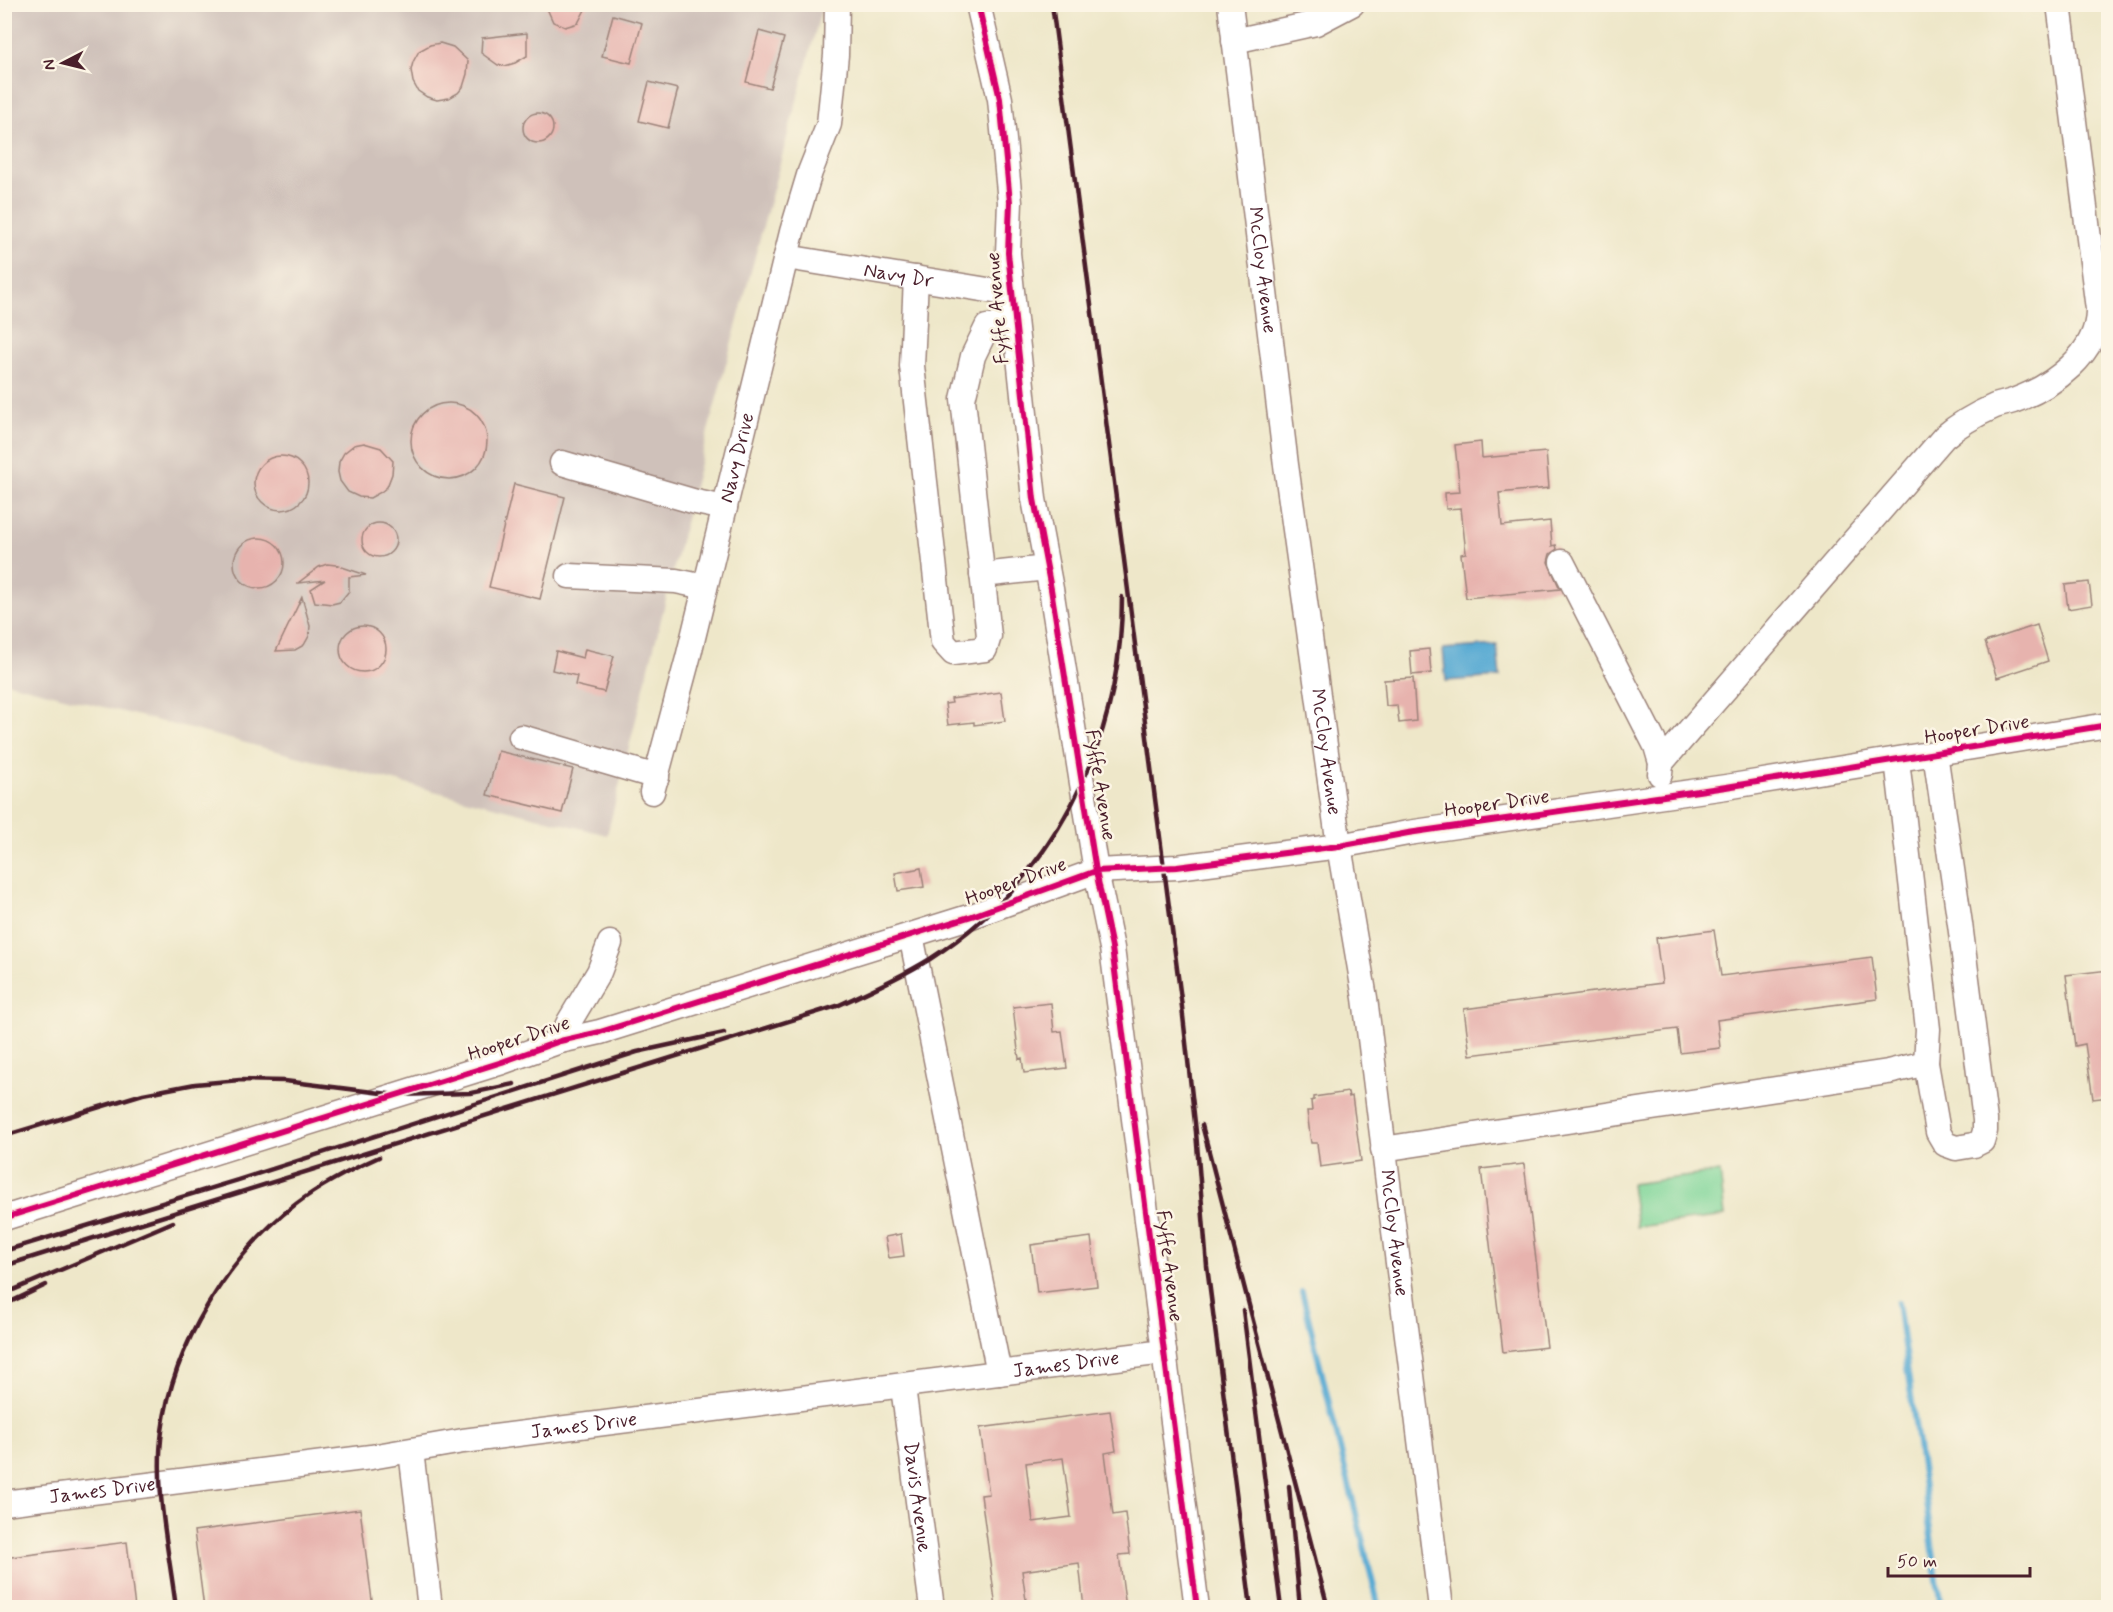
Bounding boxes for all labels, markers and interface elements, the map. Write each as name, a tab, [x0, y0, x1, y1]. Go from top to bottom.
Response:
north arrow	[33, 33, 93, 93]
text: N	[39, 58, 61, 71]
street label: McCloy Avenue	[1241, 205, 1283, 335]
street label: Fyffe Avenue	[980, 251, 1016, 365]
street label: Navy Dr	[862, 256, 936, 295]
street label: Navy Drive	[713, 410, 761, 506]
street label: McCloy Avenue	[1304, 687, 1348, 817]
street label: Hooper Drive	[1922, 708, 2032, 752]
street label: Fyffe Avenue	[1078, 727, 1122, 843]
street label: Hooper Drive	[1443, 783, 1551, 825]
street label: Hooper Drive	[962, 851, 1070, 913]
street label: Hooper Drive	[464, 1010, 574, 1068]
street label: McCloy Avenue	[1373, 1168, 1416, 1298]
street label: Fyffe Avenue	[1149, 1209, 1189, 1323]
street label: James Drive	[1011, 1344, 1121, 1385]
street label: James Drive	[529, 1406, 639, 1446]
street label: Davis Avenue	[897, 1440, 938, 1554]
street label: James Drive	[47, 1471, 157, 1511]
scale bar	[1888, 1540, 2030, 1578]
text: 50 m	[1897, 1550, 1937, 1574]

